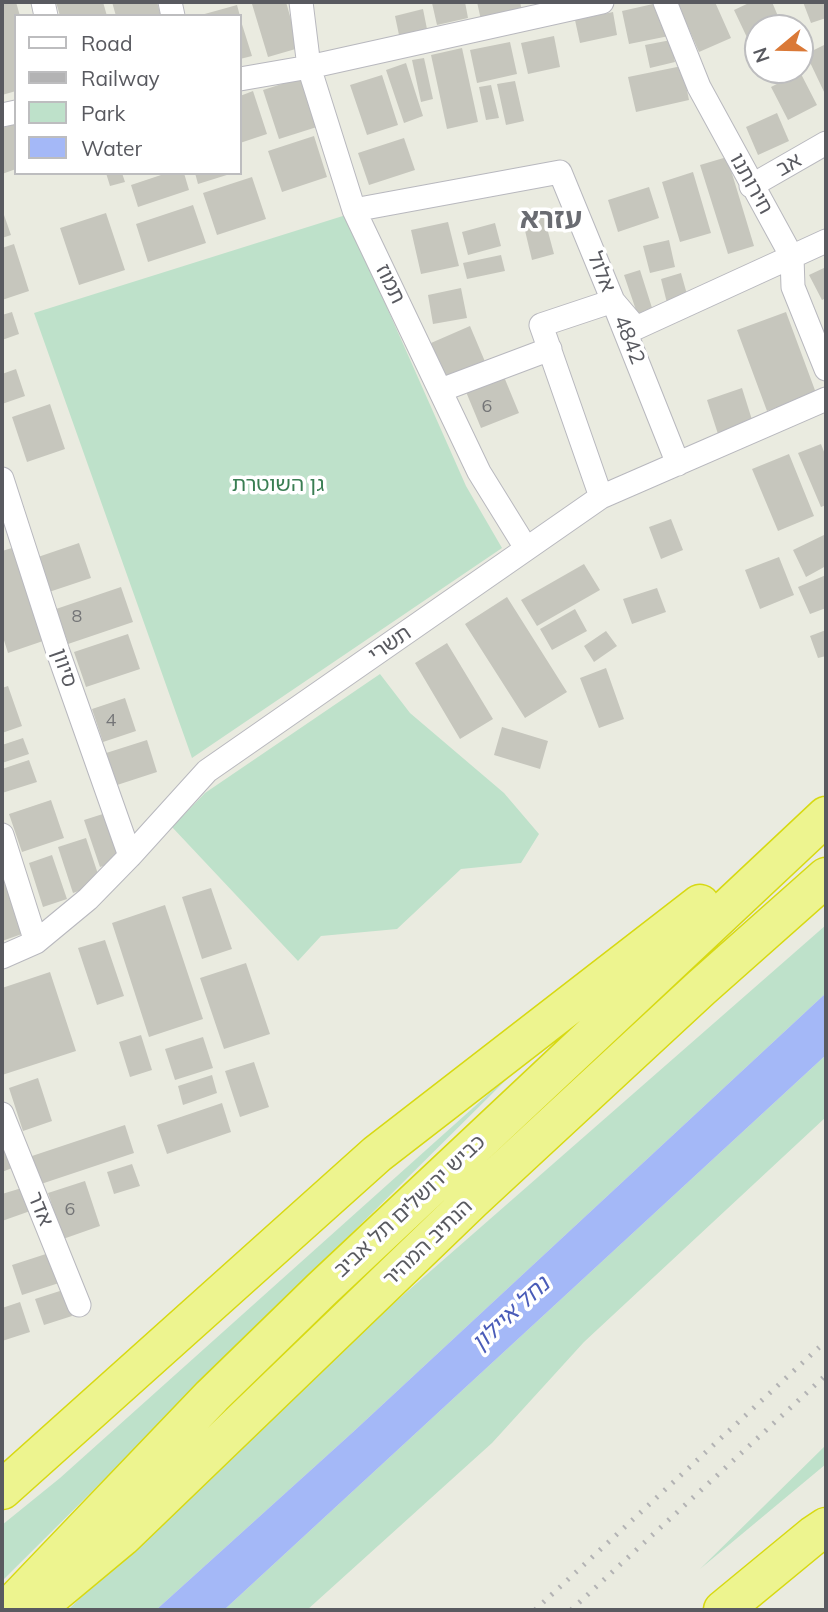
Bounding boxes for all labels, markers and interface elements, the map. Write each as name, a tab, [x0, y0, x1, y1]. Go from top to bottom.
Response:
legend	[14, 14, 242, 175]
north arrow	[744, 14, 814, 84]
text: Road	[81, 30, 132, 56]
text: N	[747, 44, 775, 66]
text: Railway	[81, 65, 160, 91]
text: Park	[81, 100, 125, 126]
text: Water	[81, 135, 142, 161]
street label: אב	[772, 148, 806, 182]
street label: חירותנו	[724, 149, 778, 219]
district label: עזרא	[520, 203, 582, 237]
street label: אלול	[582, 248, 620, 296]
street label: תמוז	[370, 260, 410, 308]
street label: 4842	[608, 312, 650, 368]
house number: 6	[482, 396, 492, 418]
park label: גן השוטרת	[232, 472, 324, 498]
house number: 8	[72, 606, 82, 628]
street label: תשרי	[364, 620, 416, 668]
street label: סיוון	[46, 645, 82, 691]
house number: 4	[106, 710, 116, 732]
street label: כביש ירושלים תל אביב	[329, 1129, 491, 1283]
street label: אדר	[22, 1188, 58, 1230]
street label: הנתיב המהיר	[378, 1194, 478, 1292]
house number: 6	[65, 1199, 75, 1221]
water label: נחל איילון	[466, 1271, 556, 1357]

